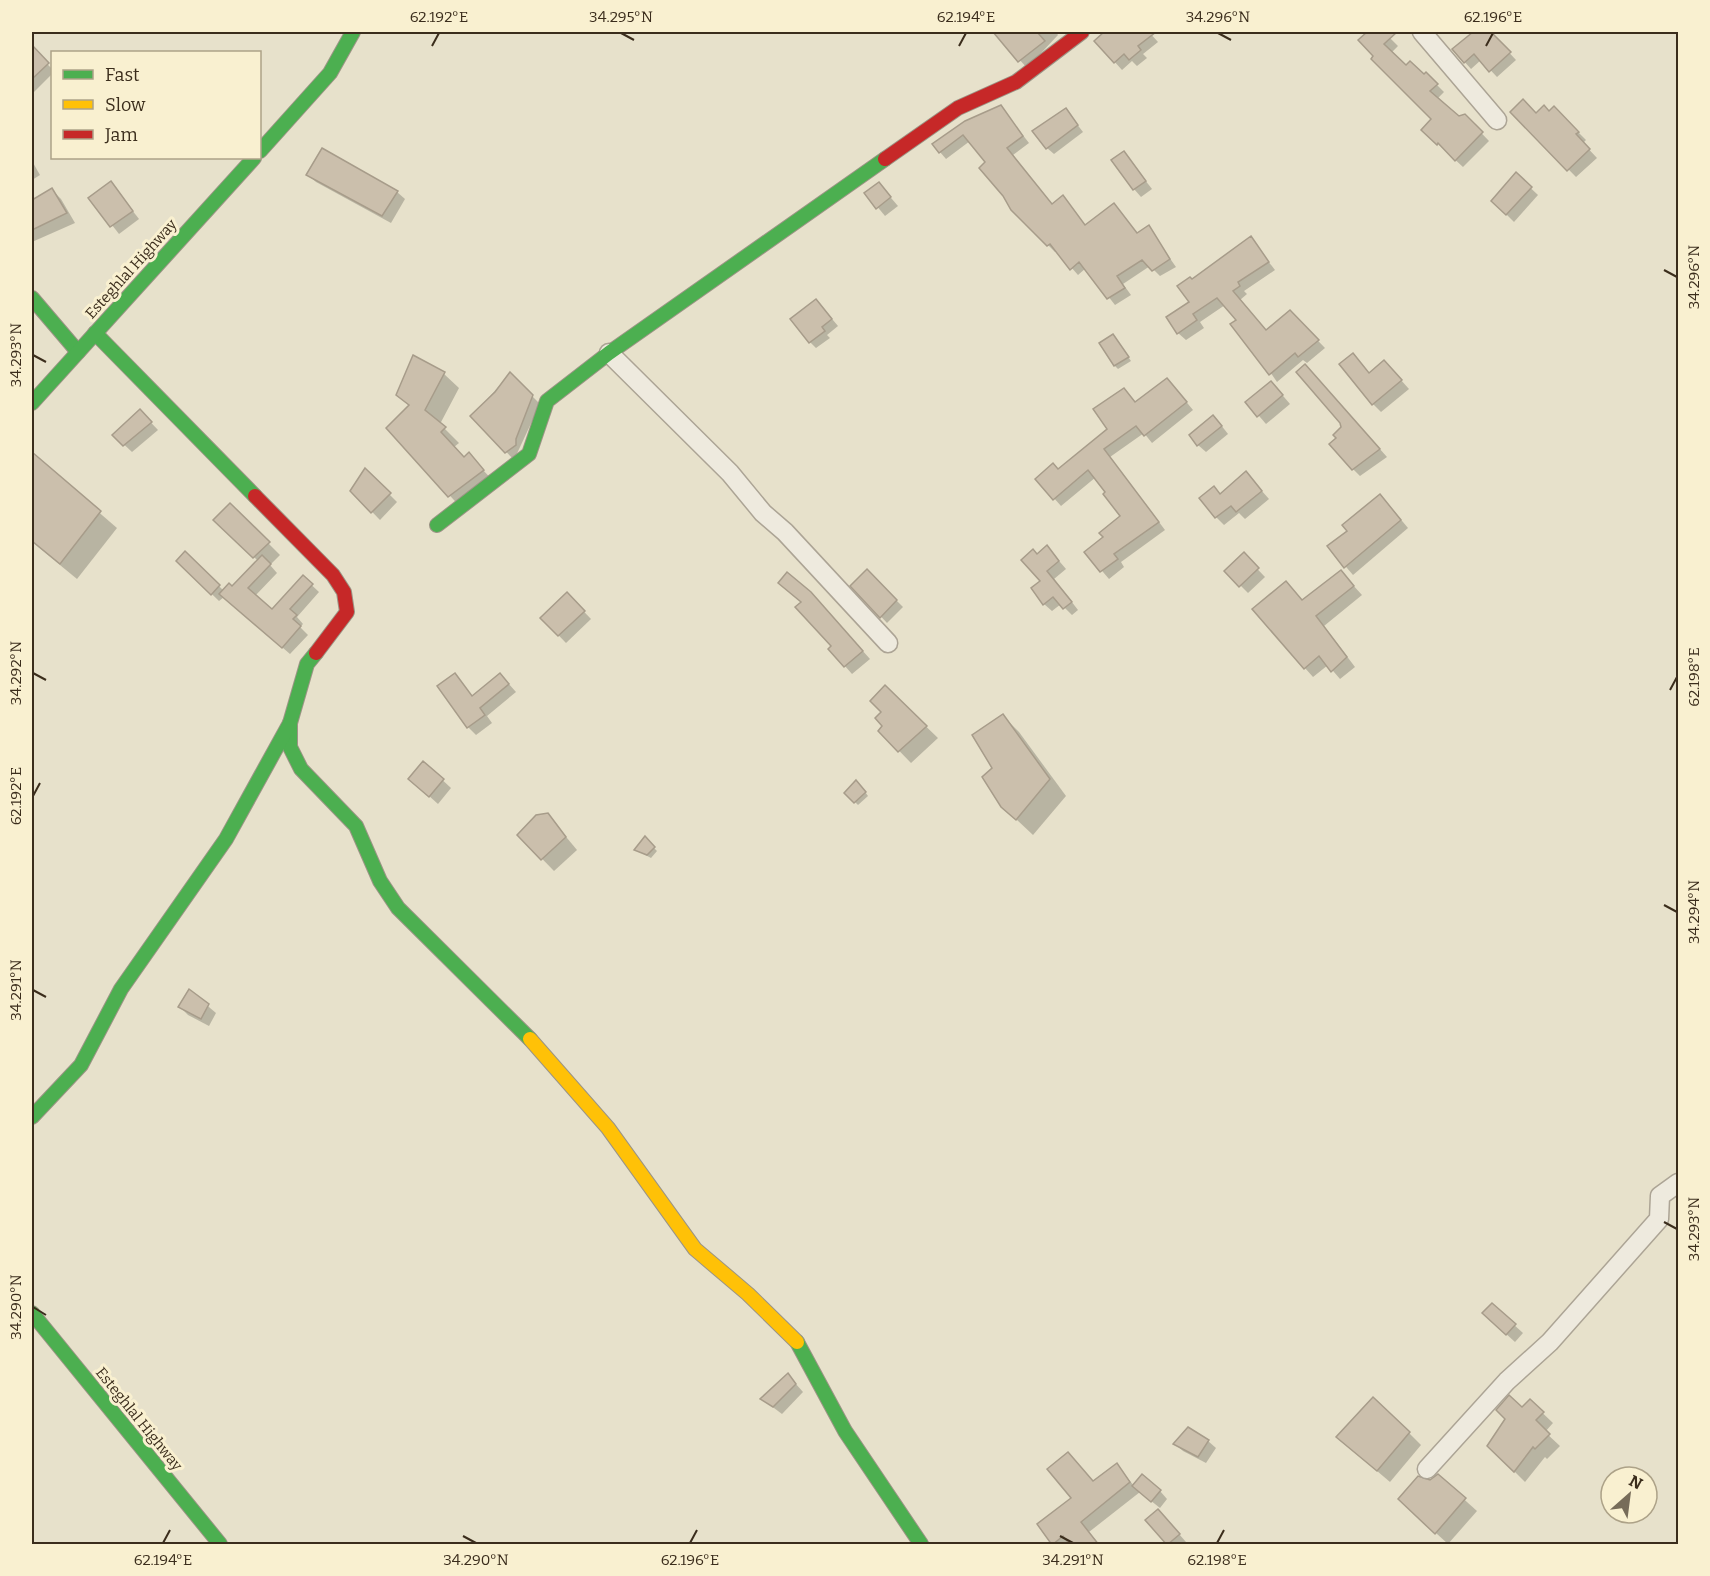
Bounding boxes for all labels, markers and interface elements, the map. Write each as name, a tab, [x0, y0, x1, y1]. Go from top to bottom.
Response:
text: 62.192°E	[410, 8, 468, 26]
text: 34.295°N	[589, 8, 653, 26]
text: 62.194°E	[937, 8, 995, 26]
text: 34.296°N	[1186, 8, 1250, 26]
text: 62.196°E	[1464, 8, 1522, 26]
legend	[51, 51, 261, 159]
text: Fast	[105, 64, 140, 86]
text: Slow	[105, 94, 146, 116]
text: Jam	[104, 124, 138, 146]
street label: Esteghlal Highway	[82, 215, 180, 322]
text: 34.296°N	[1685, 245, 1703, 309]
text: 34.293°N	[7, 323, 25, 387]
text: 34.292°N	[7, 641, 25, 705]
text: 62.198°E	[1685, 647, 1703, 707]
text: 62.192°E	[7, 767, 25, 825]
text: 34.294°N	[1685, 880, 1703, 944]
text: 34.291°N	[7, 959, 25, 1021]
text: 34.293°N	[1685, 1197, 1703, 1261]
text: 34.290°N	[7, 1274, 25, 1340]
street label: Esteghlal Highway	[92, 1364, 186, 1474]
north arrow	[1599, 1465, 1659, 1525]
text: N	[1626, 1471, 1646, 1493]
text: 62.194°E	[134, 1551, 192, 1569]
text: 34.290°N	[443, 1551, 509, 1569]
text: 62.196°E	[661, 1551, 719, 1569]
text: 34.291°N	[1042, 1551, 1104, 1569]
text: 62.198°E	[1187, 1551, 1247, 1569]

